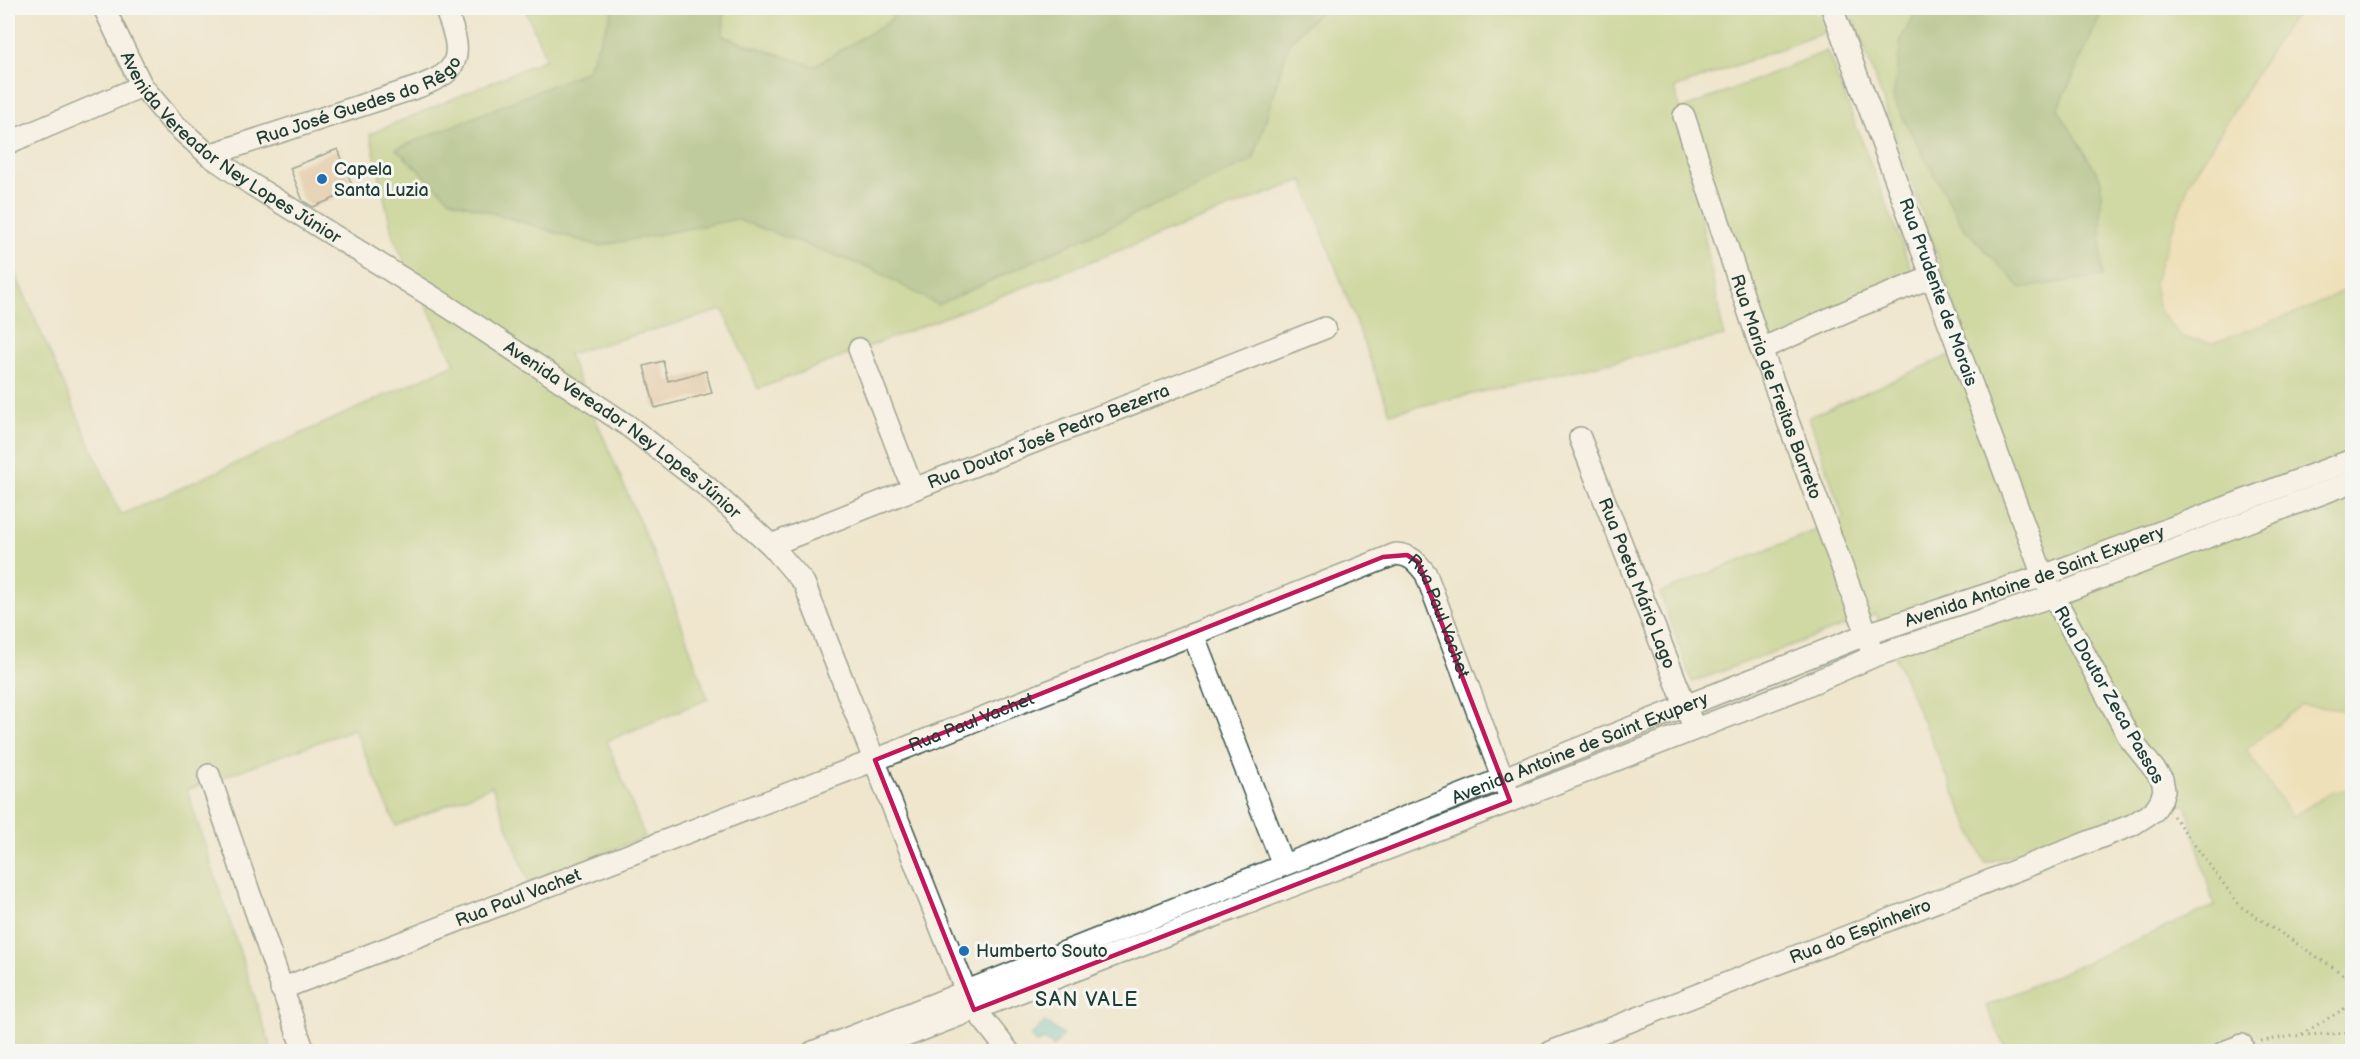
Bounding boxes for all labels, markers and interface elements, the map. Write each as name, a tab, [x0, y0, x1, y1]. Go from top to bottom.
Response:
street label: Avenida Vereador Ney Lopes Júnior	[116, 48, 345, 248]
street label: Rua José Guedes do Rêgo	[253, 53, 466, 149]
place label: Capela Santa Luzia	[334, 159, 429, 201]
marker: Capela Santa Luzia	[315, 172, 329, 186]
street label: Rua Prudente de Morais	[1894, 195, 1982, 389]
street label: Rua Maria de Freitas Barreto	[1727, 272, 1826, 502]
street label: Avenida Vereador Ney Lopes Júnior	[500, 336, 746, 523]
street label: Rua Doutor José Pedro Bezerra	[924, 379, 1173, 493]
street label: Rua Poeta Mário Lago	[1594, 495, 1680, 672]
street label: Avenida Antoine de Saint Exupery	[1902, 521, 2168, 631]
street label: Rua Paul Vachet	[1404, 549, 1475, 681]
street label: Rua Doutor Zeca Passos	[2050, 603, 2168, 788]
street label: Avenida Antoine de Saint Exupery	[1449, 687, 1712, 808]
street label: Rua Paul Vachet	[906, 688, 1037, 756]
street label: Rua Paul Vachet	[452, 864, 584, 931]
street label: Rua do Espinheiro	[1786, 894, 1934, 968]
place label: Humberto Souto	[976, 941, 1108, 962]
marker: Humberto Souto	[957, 944, 971, 958]
district label: SAN VALE	[1035, 988, 1139, 1012]

